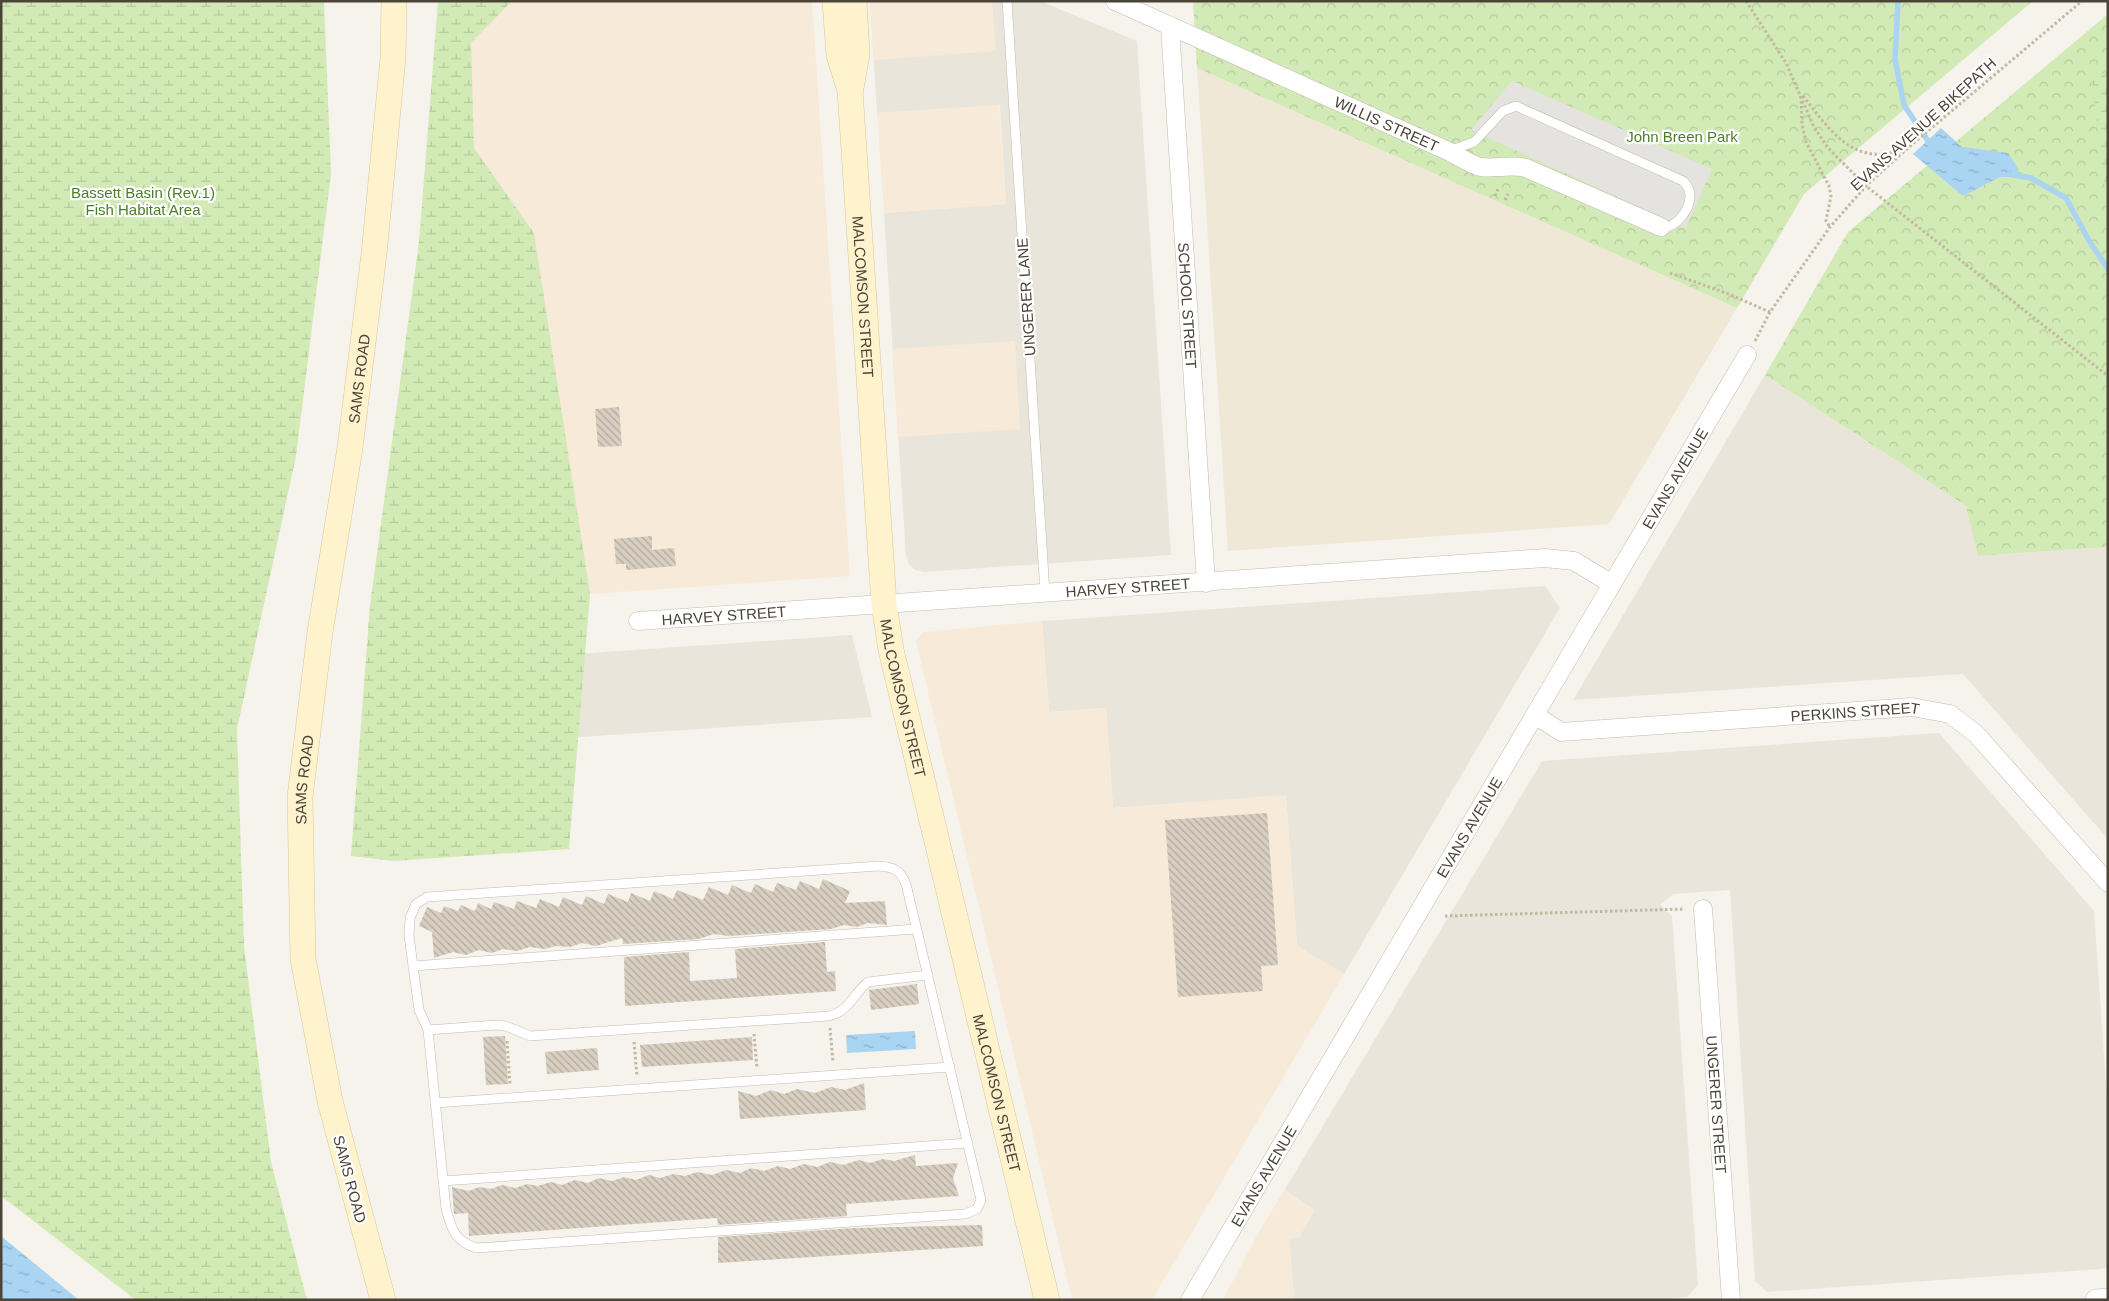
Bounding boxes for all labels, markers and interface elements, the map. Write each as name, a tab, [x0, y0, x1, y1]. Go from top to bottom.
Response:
street label: EVANS AVENUE BIKEPATH	[1847, 54, 1999, 194]
street label: WILLIS STREET	[1332, 93, 1442, 154]
park label: John Breen Park	[1626, 128, 1738, 145]
park label: Bassett Basin (Rev.1) Fish Habitat Area	[71, 184, 215, 218]
street label: MALCOMSON STREET	[850, 215, 877, 378]
street label: UNGERER LANE	[1013, 237, 1039, 357]
street label: SCHOOL STREET	[1175, 242, 1201, 369]
street label: SAMS ROAD	[345, 333, 373, 424]
street label: EVANS AVENUE	[1638, 425, 1711, 531]
street label: HARVEY STREET	[1065, 574, 1191, 600]
street label: HARVEY STREET	[661, 602, 787, 628]
street label: MALCOMSON STREET	[878, 618, 930, 779]
street label: PERKINS STREET	[1790, 698, 1921, 724]
street label: SAMS ROAD	[291, 734, 316, 825]
street label: EVANS AVENUE	[1433, 774, 1505, 880]
street label: MALCOMSON STREET	[970, 1012, 1024, 1174]
street label: UNGERER STREET	[1704, 1035, 1730, 1174]
street label: EVANS AVENUE	[1227, 1123, 1299, 1229]
street label: SAMS ROAD	[330, 1133, 370, 1225]

